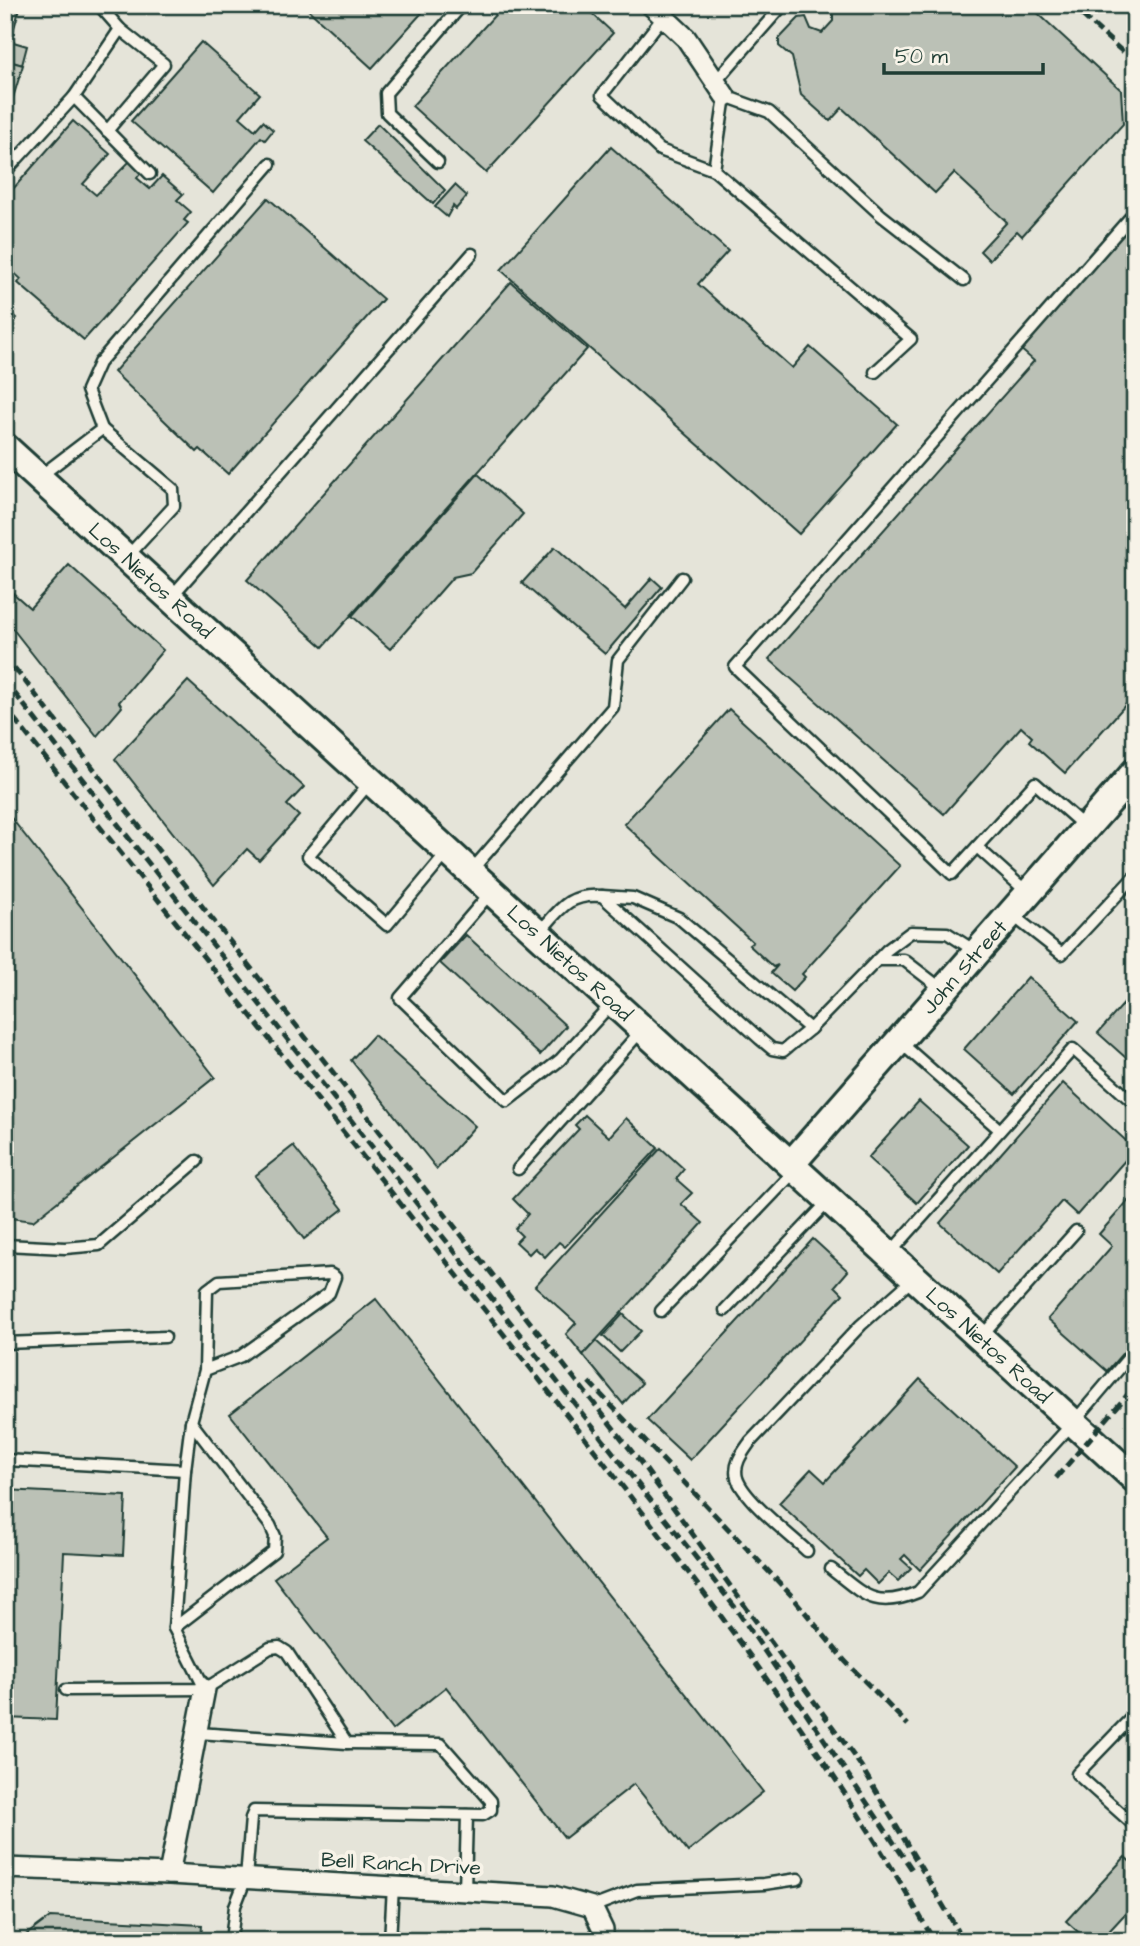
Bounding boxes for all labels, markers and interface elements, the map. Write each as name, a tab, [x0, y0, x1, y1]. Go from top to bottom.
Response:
scale bar	[884, 32, 1044, 76]
text: 50 m	[895, 42, 949, 71]
street label: Los Nietos Road	[82, 516, 220, 646]
street label: Los Nietos Road	[501, 898, 639, 1028]
street label: John Street	[915, 913, 1014, 1020]
street label: Los Nietos Road	[919, 1280, 1058, 1410]
street label: Bell Ranch Drive	[320, 1845, 482, 1883]

